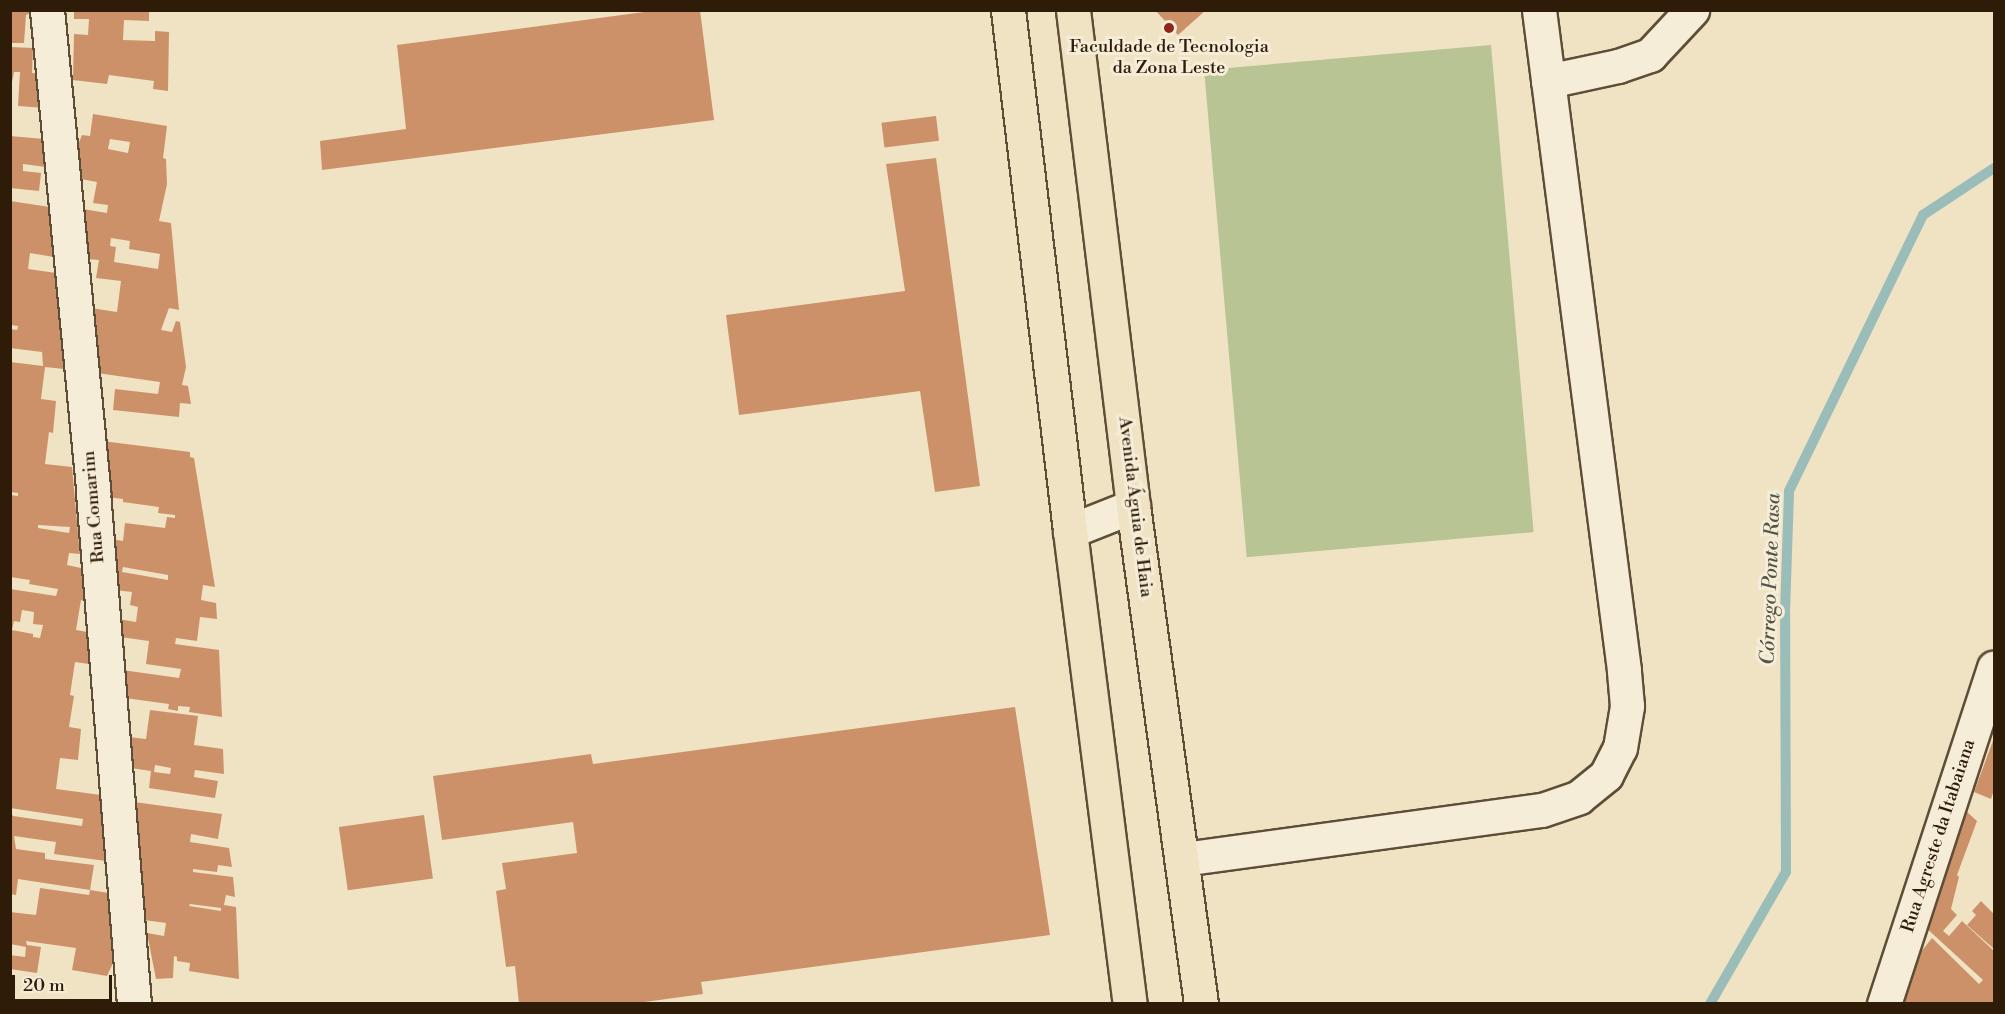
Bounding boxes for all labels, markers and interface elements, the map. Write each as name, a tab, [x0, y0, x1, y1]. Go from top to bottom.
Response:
marker: Faculdade de Tecnologia da Zona Leste	[1162, 21, 1176, 35]
place label: Faculdade de Tecnologia da Zona Leste	[1069, 37, 1269, 80]
street label: Avenida Águia de Haia	[1113, 415, 1157, 599]
street label: Rua Comarim	[78, 450, 110, 564]
water label: Córrego Ponte Rasa	[1756, 493, 1786, 665]
street label: Rua Agreste da Itabaiana	[1898, 737, 1980, 935]
scale bar	[15, 963, 116, 1001]
text: 20 m	[23, 974, 65, 997]

